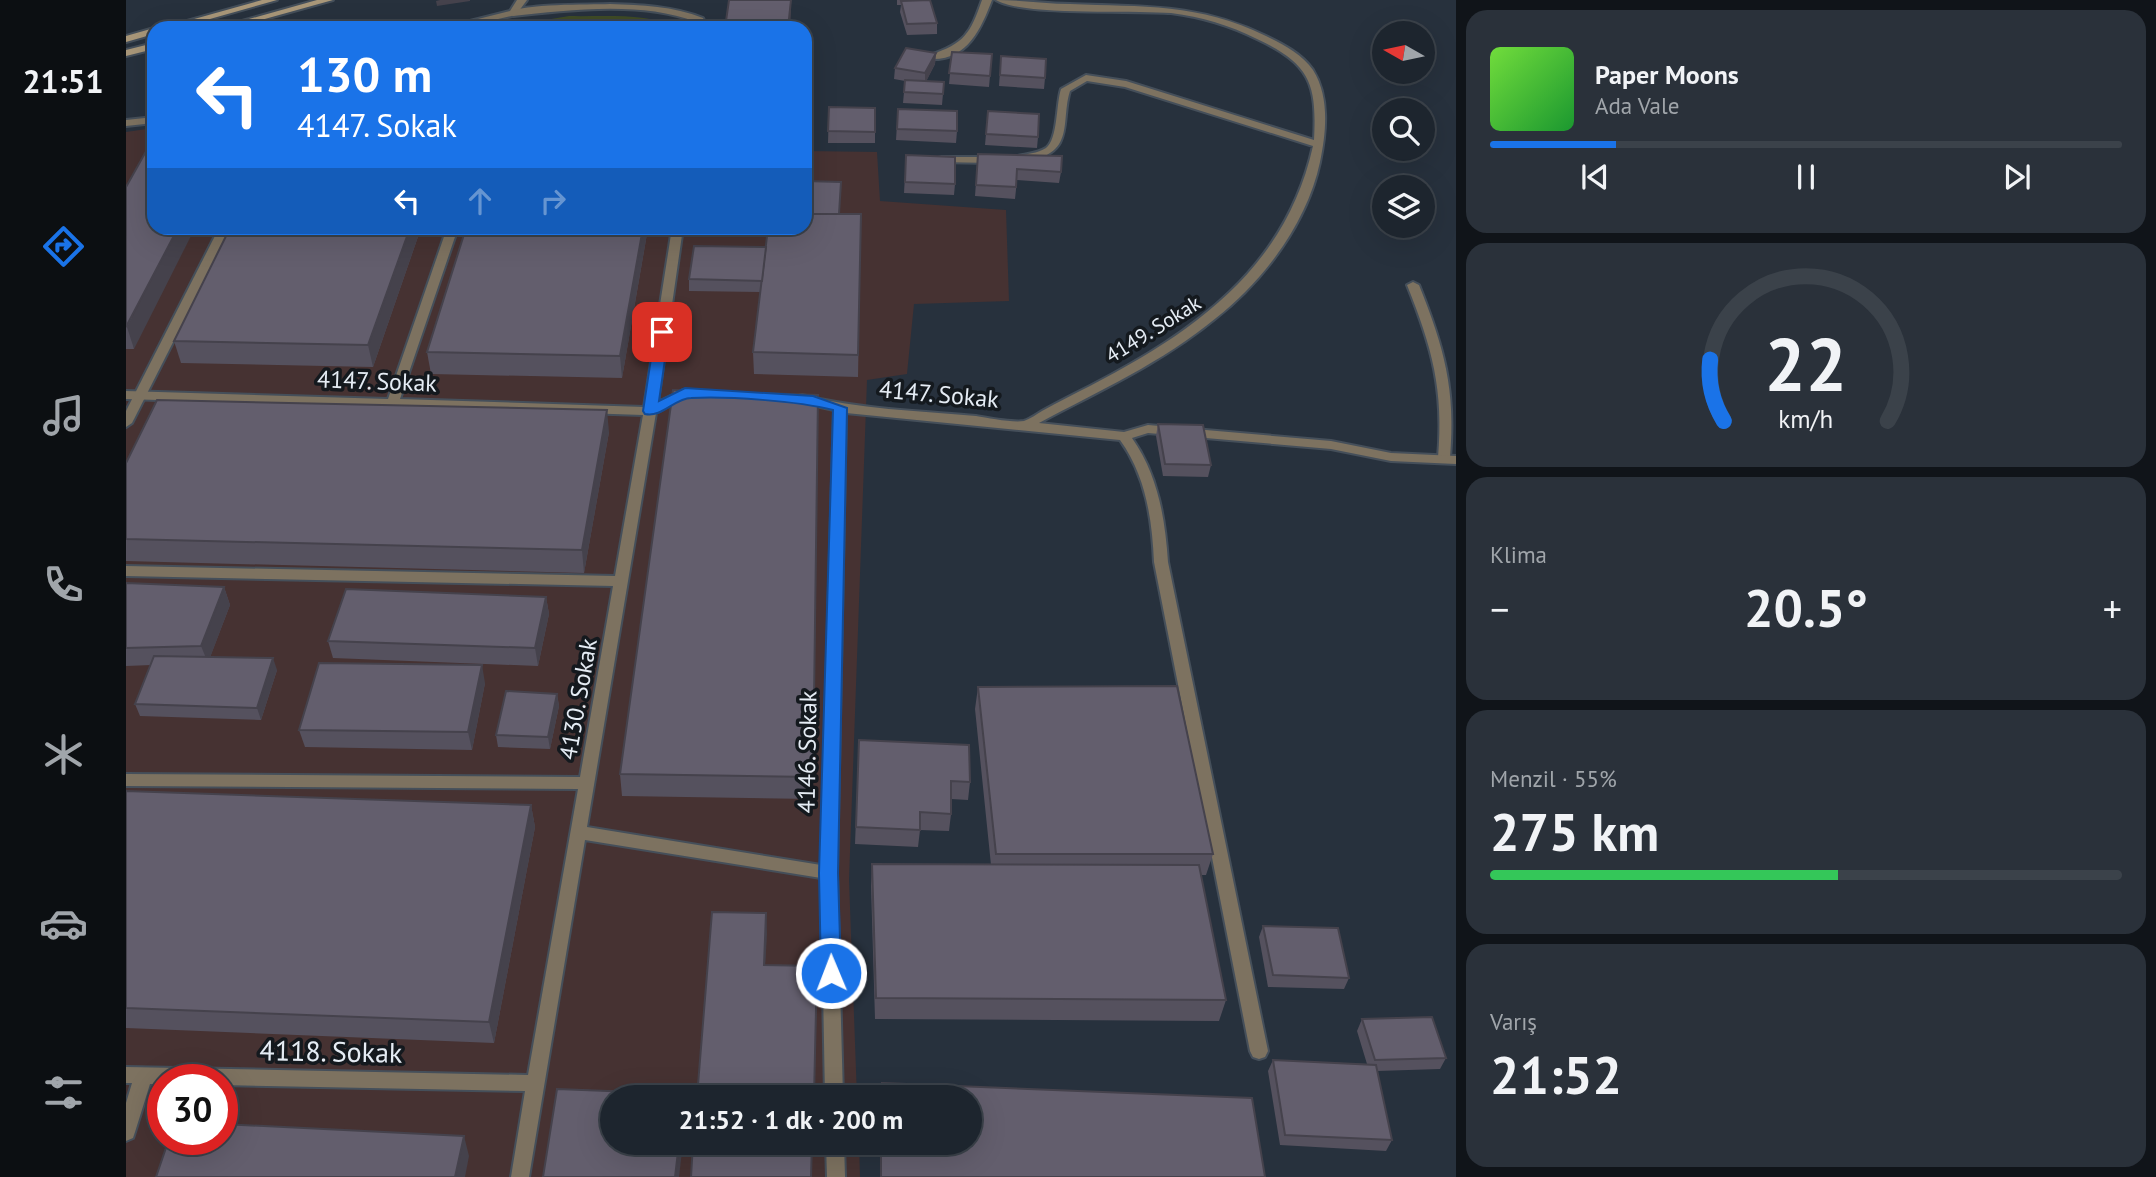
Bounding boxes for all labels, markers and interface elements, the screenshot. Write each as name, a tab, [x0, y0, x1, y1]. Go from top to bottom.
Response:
north arrow	[1372, 21, 1435, 84]
map controls	[1372, 21, 1435, 238]
text: 130 m	[297, 42, 432, 106]
icon: left	[182, 49, 273, 140]
text: Paper Moons	[1595, 58, 1739, 91]
text: 21:51	[22, 60, 104, 102]
text: Ada Vale	[1595, 91, 1679, 120]
button: search	[1372, 98, 1435, 161]
text: 4147. Sokak	[297, 104, 457, 146]
icon: previous	[1576, 158, 1614, 196]
icon: pause	[1787, 158, 1825, 196]
icon: next	[1998, 158, 2036, 196]
button: layers	[1372, 175, 1435, 238]
icon: left	[388, 182, 426, 220]
icon: ahead	[461, 182, 499, 220]
icon: right	[534, 182, 572, 220]
icon: directions	[39, 222, 88, 271]
street label: 4149. Sokak	[1100, 289, 1206, 369]
pin	[632, 302, 692, 362]
icon: arrive	[643, 313, 681, 351]
text: 22	[1765, 318, 1847, 412]
street label: 4147. Sokak	[317, 363, 438, 399]
street label: 4147. Sokak	[878, 373, 1001, 415]
icon: music	[39, 391, 88, 440]
text: km/h	[1779, 403, 1833, 435]
text: Klima	[1490, 540, 1547, 569]
icon: phone	[39, 560, 88, 609]
text: 20.5°	[1744, 574, 1868, 641]
text: −	[1490, 584, 1509, 633]
text: +	[2103, 584, 2122, 633]
street label: 4130. Sokak	[552, 635, 604, 762]
street label: 4146. Sokak	[790, 690, 824, 814]
icon: climate	[39, 730, 88, 779]
text: Menzil · 55%	[1490, 764, 1617, 793]
text: 275 km	[1490, 798, 1659, 865]
icon: car	[39, 899, 88, 948]
position arrow	[794, 936, 868, 1010]
text: Varış	[1490, 1007, 1537, 1036]
street label: 4118. Sokak	[259, 1031, 403, 1071]
text: 21:52	[1490, 1041, 1622, 1108]
speed limit sign: 30	[147, 1064, 238, 1155]
icon: filters	[39, 1068, 88, 1117]
text: 21:52 · 1 dk · 200 m	[679, 1103, 903, 1136]

